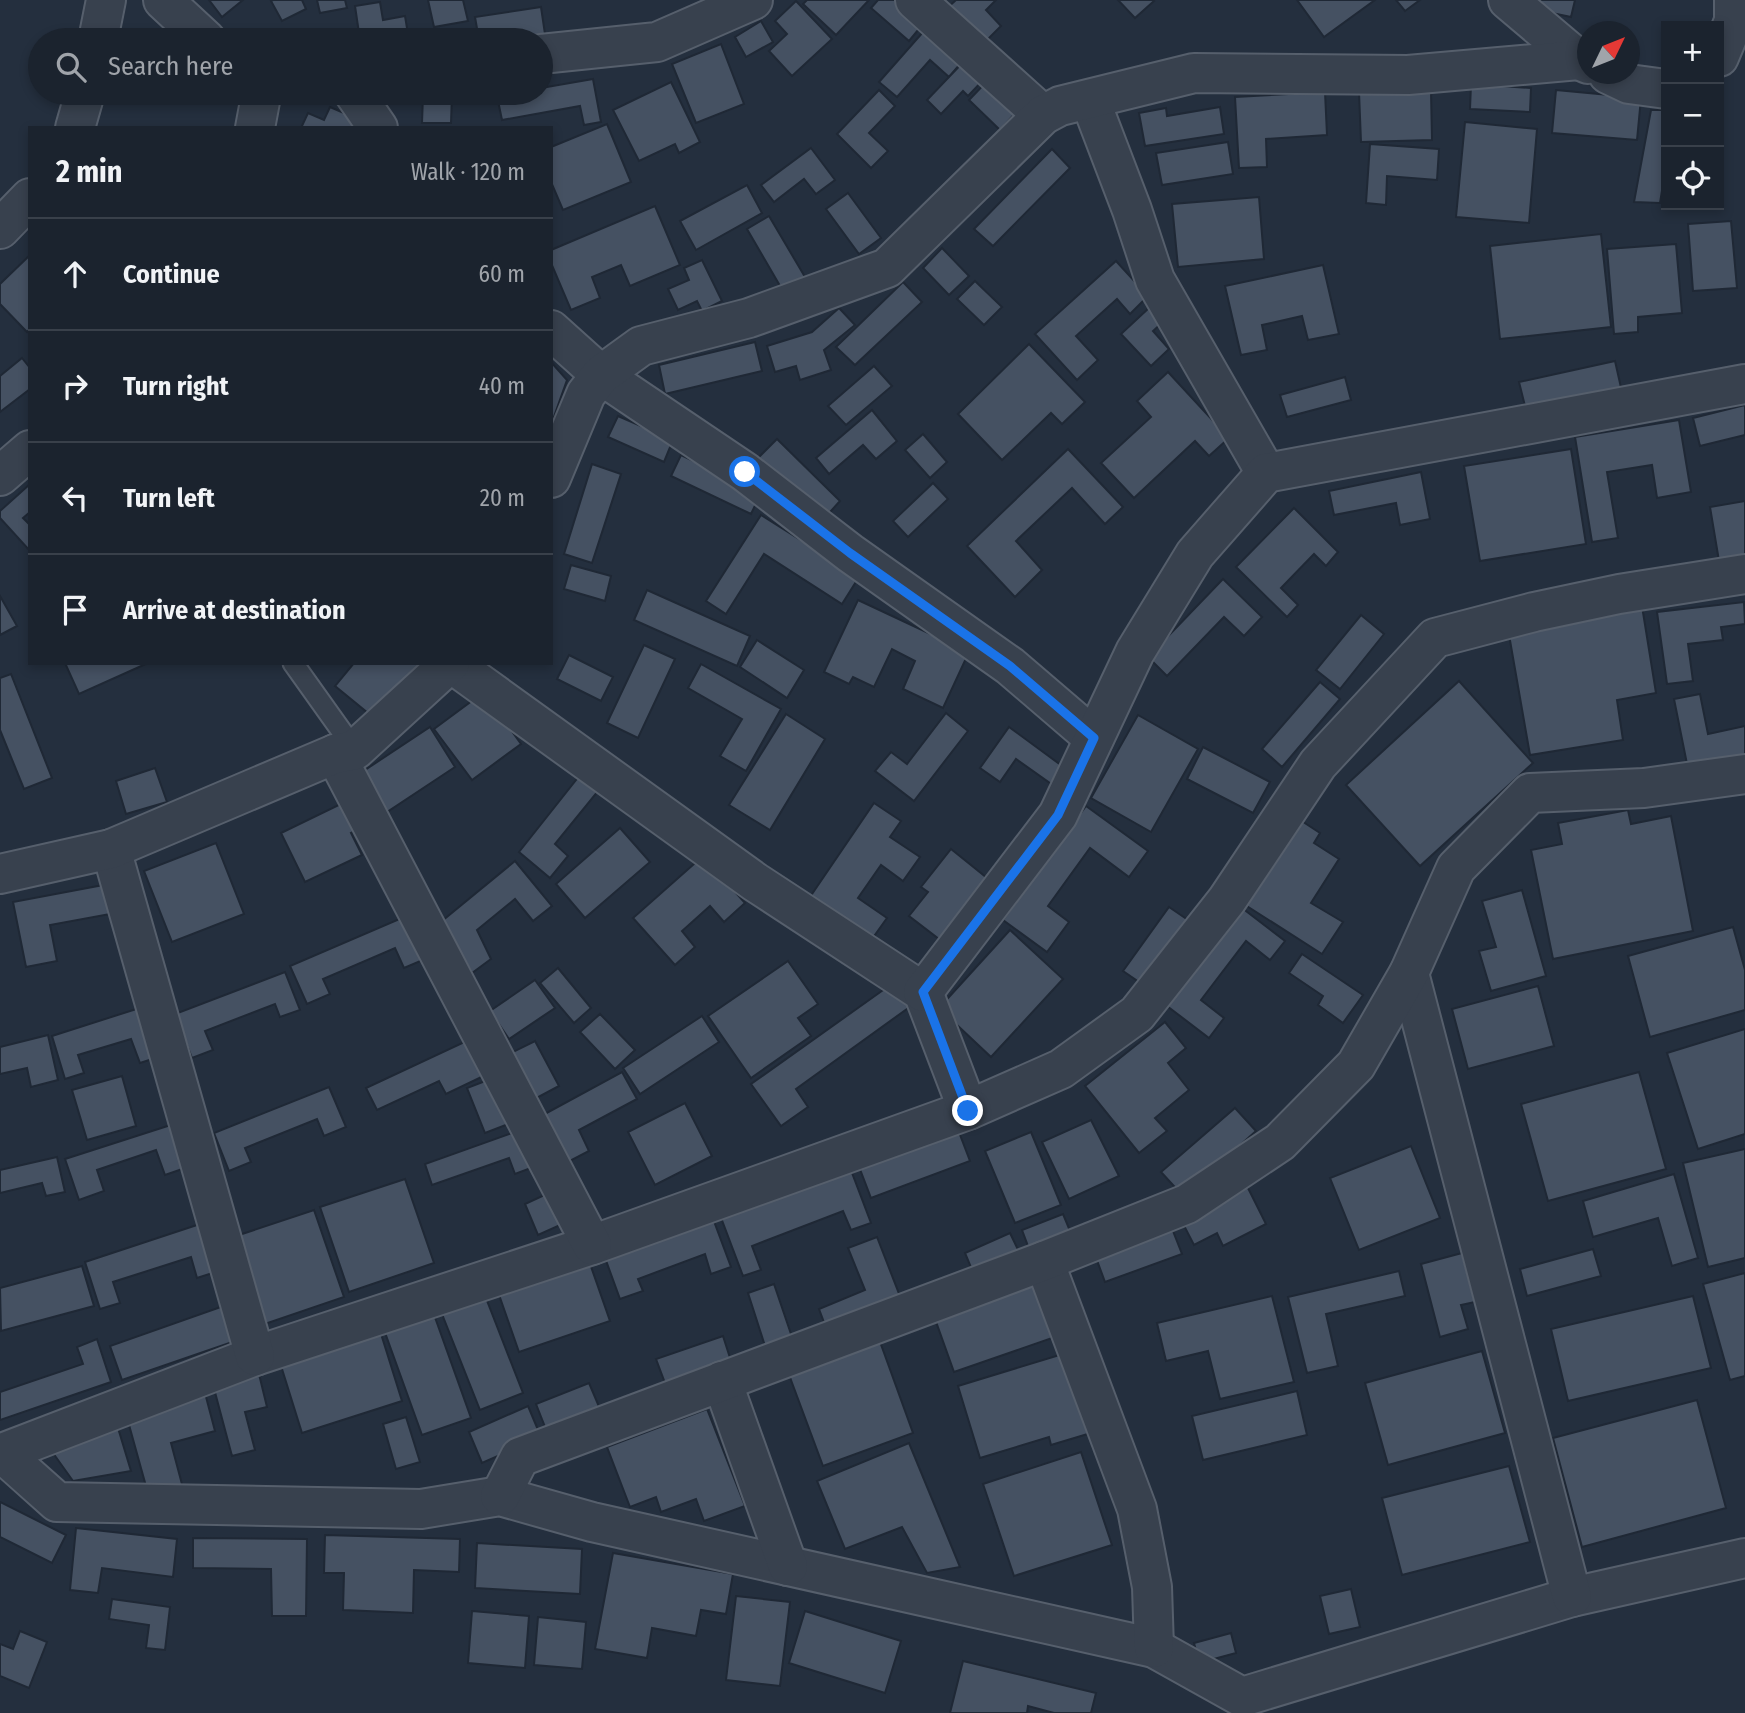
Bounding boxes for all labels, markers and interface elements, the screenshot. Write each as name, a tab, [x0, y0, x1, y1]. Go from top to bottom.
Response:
north arrow	[1577, 21, 1640, 84]
map controls	[1661, 21, 1724, 210]
button: +	[1661, 21, 1724, 84]
search box	[28, 28, 553, 105]
icon: search	[52, 48, 90, 86]
text: Search here	[108, 51, 233, 82]
button: −	[1661, 84, 1724, 147]
button: locate	[1661, 147, 1724, 210]
text: 2 min	[56, 154, 123, 190]
text: Walk · 120 m	[411, 158, 525, 186]
icon: ahead	[56, 255, 94, 293]
text: Continue	[123, 259, 220, 290]
text: 60 m	[479, 260, 525, 288]
icon: right	[56, 367, 94, 405]
text: Turn right	[123, 371, 229, 402]
text: 40 m	[479, 372, 525, 400]
route start	[729, 456, 760, 487]
icon: left	[56, 479, 94, 517]
text: Turn left	[123, 483, 215, 514]
text: 20 m	[480, 484, 525, 512]
icon: arrive	[56, 591, 94, 629]
text: Arrive at destination	[123, 595, 346, 626]
route end	[952, 1095, 983, 1126]

